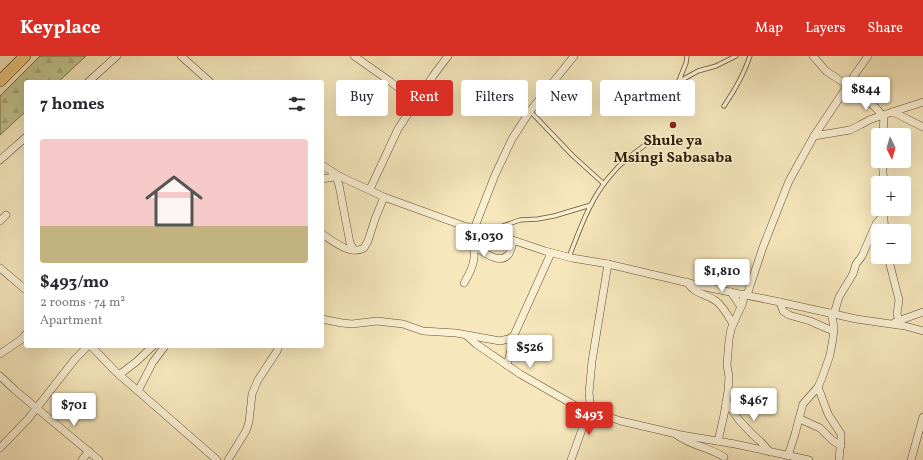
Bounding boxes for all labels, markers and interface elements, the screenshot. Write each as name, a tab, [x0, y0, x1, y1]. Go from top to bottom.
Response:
text: Keyplace	[20, 15, 101, 41]
text: Map	[755, 19, 783, 38]
text: Layers	[805, 19, 845, 38]
text: Share	[867, 19, 903, 38]
pin: $844	[842, 77, 890, 111]
chip: Buy	[336, 80, 388, 116]
chip: Rent	[396, 80, 453, 116]
chip: Filters	[461, 80, 528, 116]
chip: New	[536, 80, 592, 116]
chip: Apartment	[600, 80, 695, 116]
text: $844	[851, 81, 881, 99]
text: 7 homes	[40, 93, 105, 116]
icon: filters	[286, 93, 308, 115]
marker: Shule ya Msingi Sabasaba	[668, 120, 678, 130]
north arrow	[871, 128, 911, 168]
map controls	[871, 128, 911, 264]
place label: Shule ya Msingi Sabasaba	[613, 131, 733, 169]
icon: home	[138, 165, 210, 237]
button: +	[871, 176, 911, 216]
pin: $1,030	[451, 224, 517, 258]
button: −	[871, 224, 911, 264]
text: $1,030	[465, 228, 503, 246]
pin: $1,810	[689, 259, 755, 293]
text: $1,810	[704, 263, 740, 281]
text: $493/mo	[40, 271, 109, 294]
text: 2 rooms · 74 m²	[40, 294, 125, 312]
text: Apartment	[40, 312, 103, 330]
pin: $526	[506, 335, 554, 369]
text: $526	[516, 339, 544, 357]
pin: $467	[730, 388, 778, 422]
text: $467	[740, 392, 768, 410]
pin: $701	[50, 393, 98, 427]
text: $701	[61, 397, 87, 415]
pin: $493	[565, 402, 613, 436]
text: $493	[575, 406, 603, 424]

